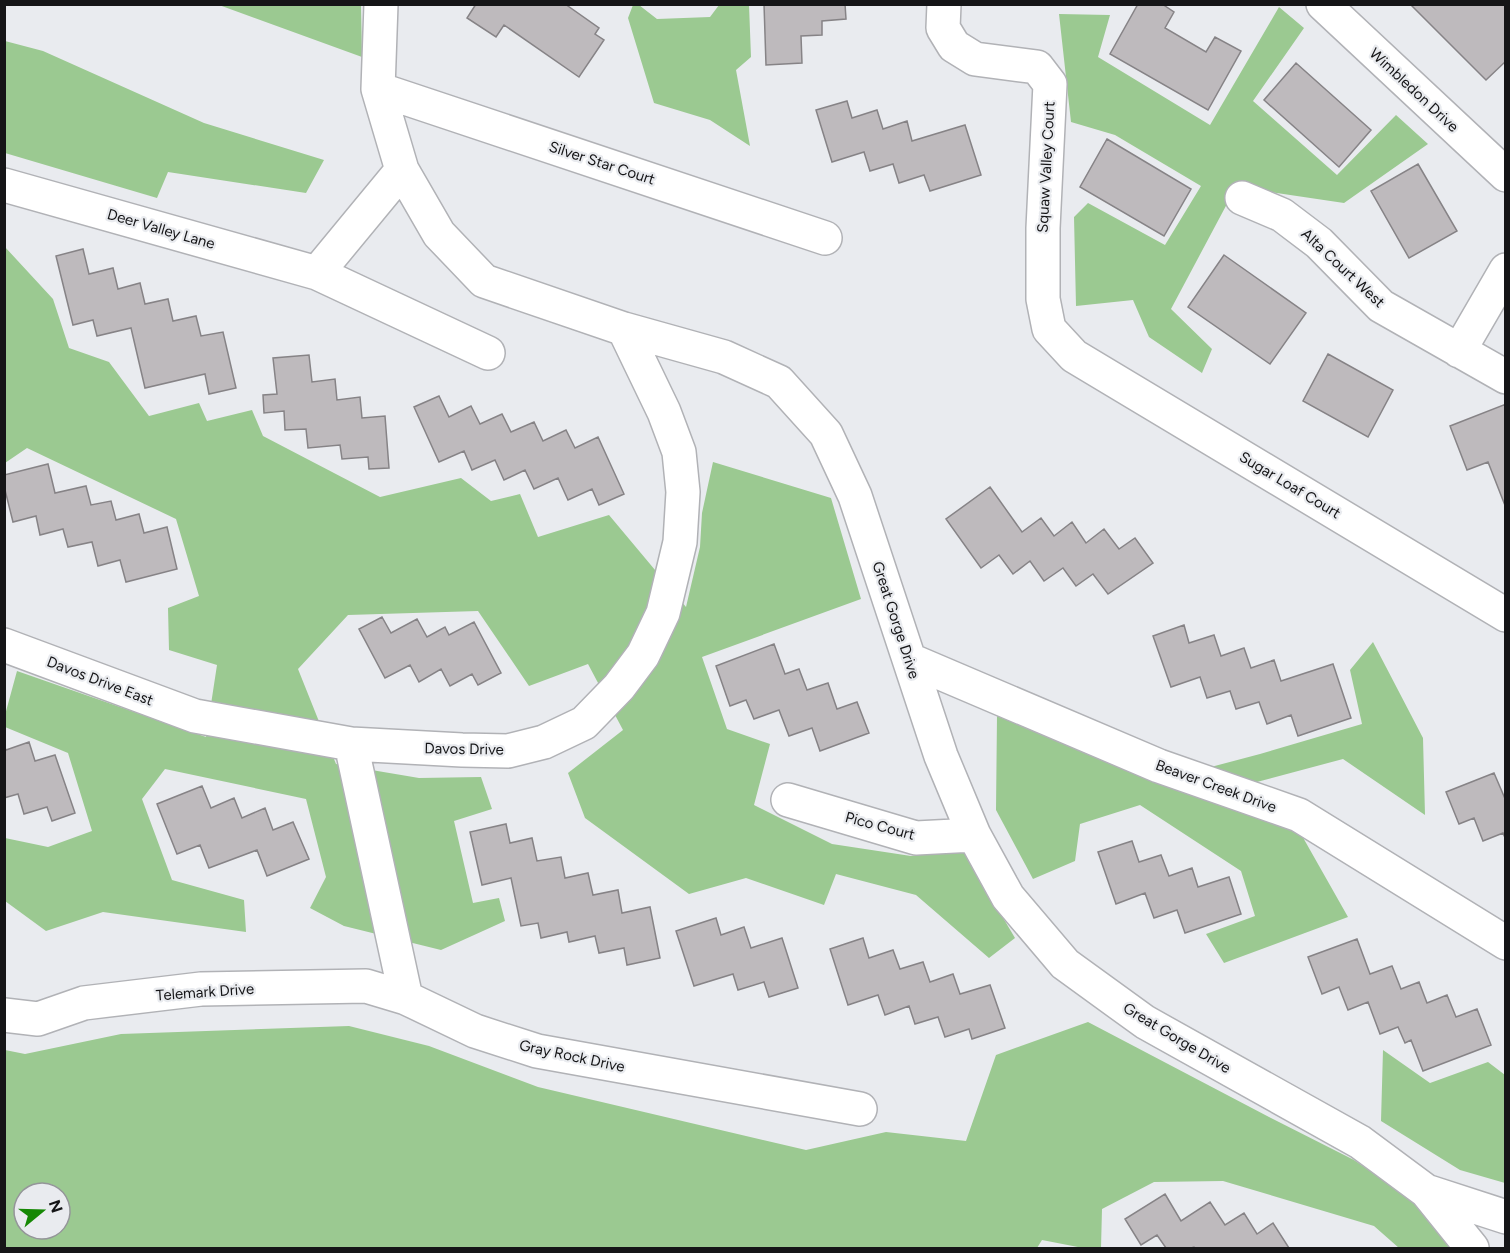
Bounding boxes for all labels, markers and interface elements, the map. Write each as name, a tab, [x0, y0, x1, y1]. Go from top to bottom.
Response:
street label: Wimbledon Drive	[1366, 44, 1462, 136]
street label: Squaw Valley Court	[1034, 101, 1058, 233]
street label: Silver Star Court	[547, 137, 658, 189]
street label: Deer Valley Lane	[105, 205, 217, 253]
street label: Alta Court West	[1298, 225, 1389, 311]
street label: Sugar Loaf Court	[1236, 448, 1344, 522]
street label: Great Gorge Drive	[869, 559, 923, 681]
street label: Davos Drive East	[44, 652, 156, 710]
street label: Davos Drive	[424, 739, 504, 759]
street label: Beaver Creek Drive	[1153, 756, 1279, 816]
street label: Pico Court	[843, 808, 917, 844]
street label: Telemark Drive	[155, 980, 255, 1004]
street label: Great Gorge Drive	[1120, 999, 1234, 1077]
street label: Gray Rock Drive	[518, 1036, 626, 1076]
north arrow	[12, 1181, 72, 1241]
text: N	[45, 1197, 67, 1215]

